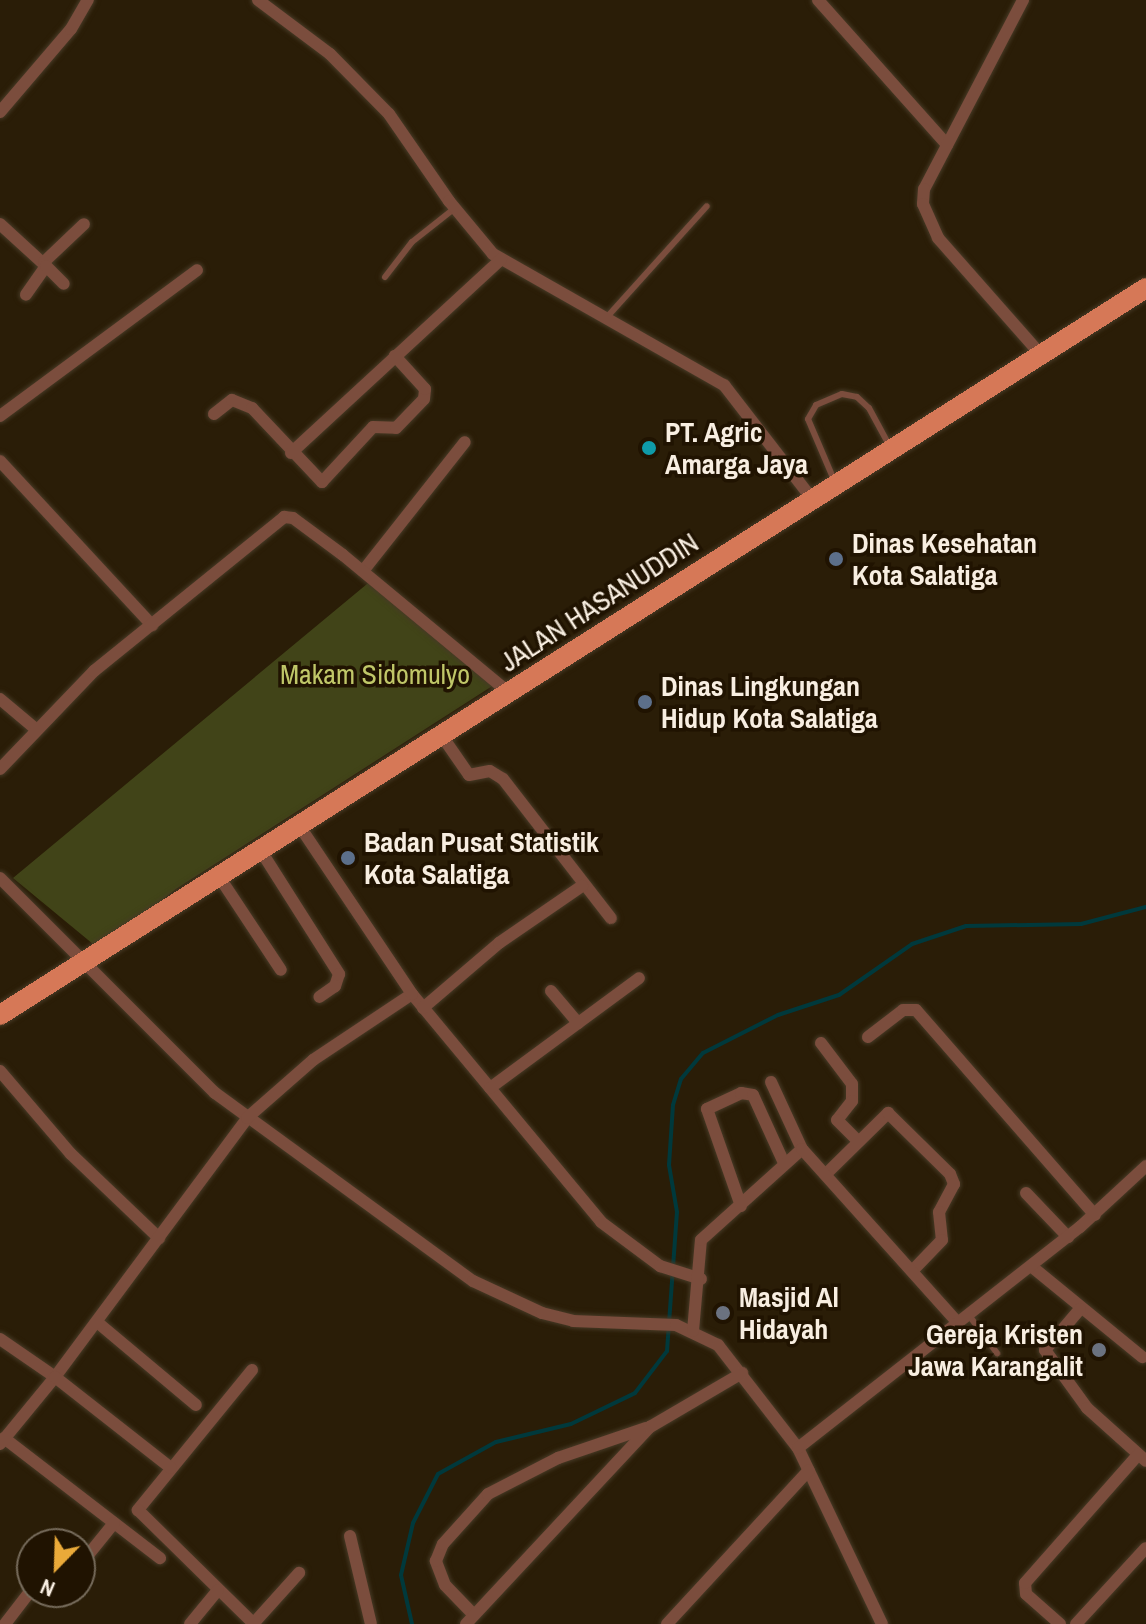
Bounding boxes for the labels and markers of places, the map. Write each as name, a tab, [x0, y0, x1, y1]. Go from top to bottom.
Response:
place label: PT. Agric Amarga Jaya	[665, 415, 808, 481]
marker: PT. Agric Amarga Jaya	[640, 439, 658, 457]
place label: Dinas Kesehatan Kota Salatiga	[852, 526, 1037, 592]
marker: Dinas Kesehatan Kota Salatiga	[827, 550, 845, 568]
place label: Dinas Lingkungan Hidup Kota Salatiga	[661, 669, 878, 735]
marker: Dinas Lingkungan Hidup Kota Salatiga	[636, 693, 654, 711]
place label: Badan Pusat Statistik Kota Salatiga	[364, 825, 599, 891]
marker: Badan Pusat Statistik Kota Salatiga	[339, 849, 357, 867]
place label: Masjid Al Hidayah	[739, 1280, 840, 1346]
marker: Masjid Al Hidayah	[714, 1304, 732, 1322]
place label: Gereja Kristen Jawa Karangalit	[908, 1317, 1083, 1383]
marker: Gereja Kristen Jawa Karangalit	[1090, 1341, 1108, 1359]

